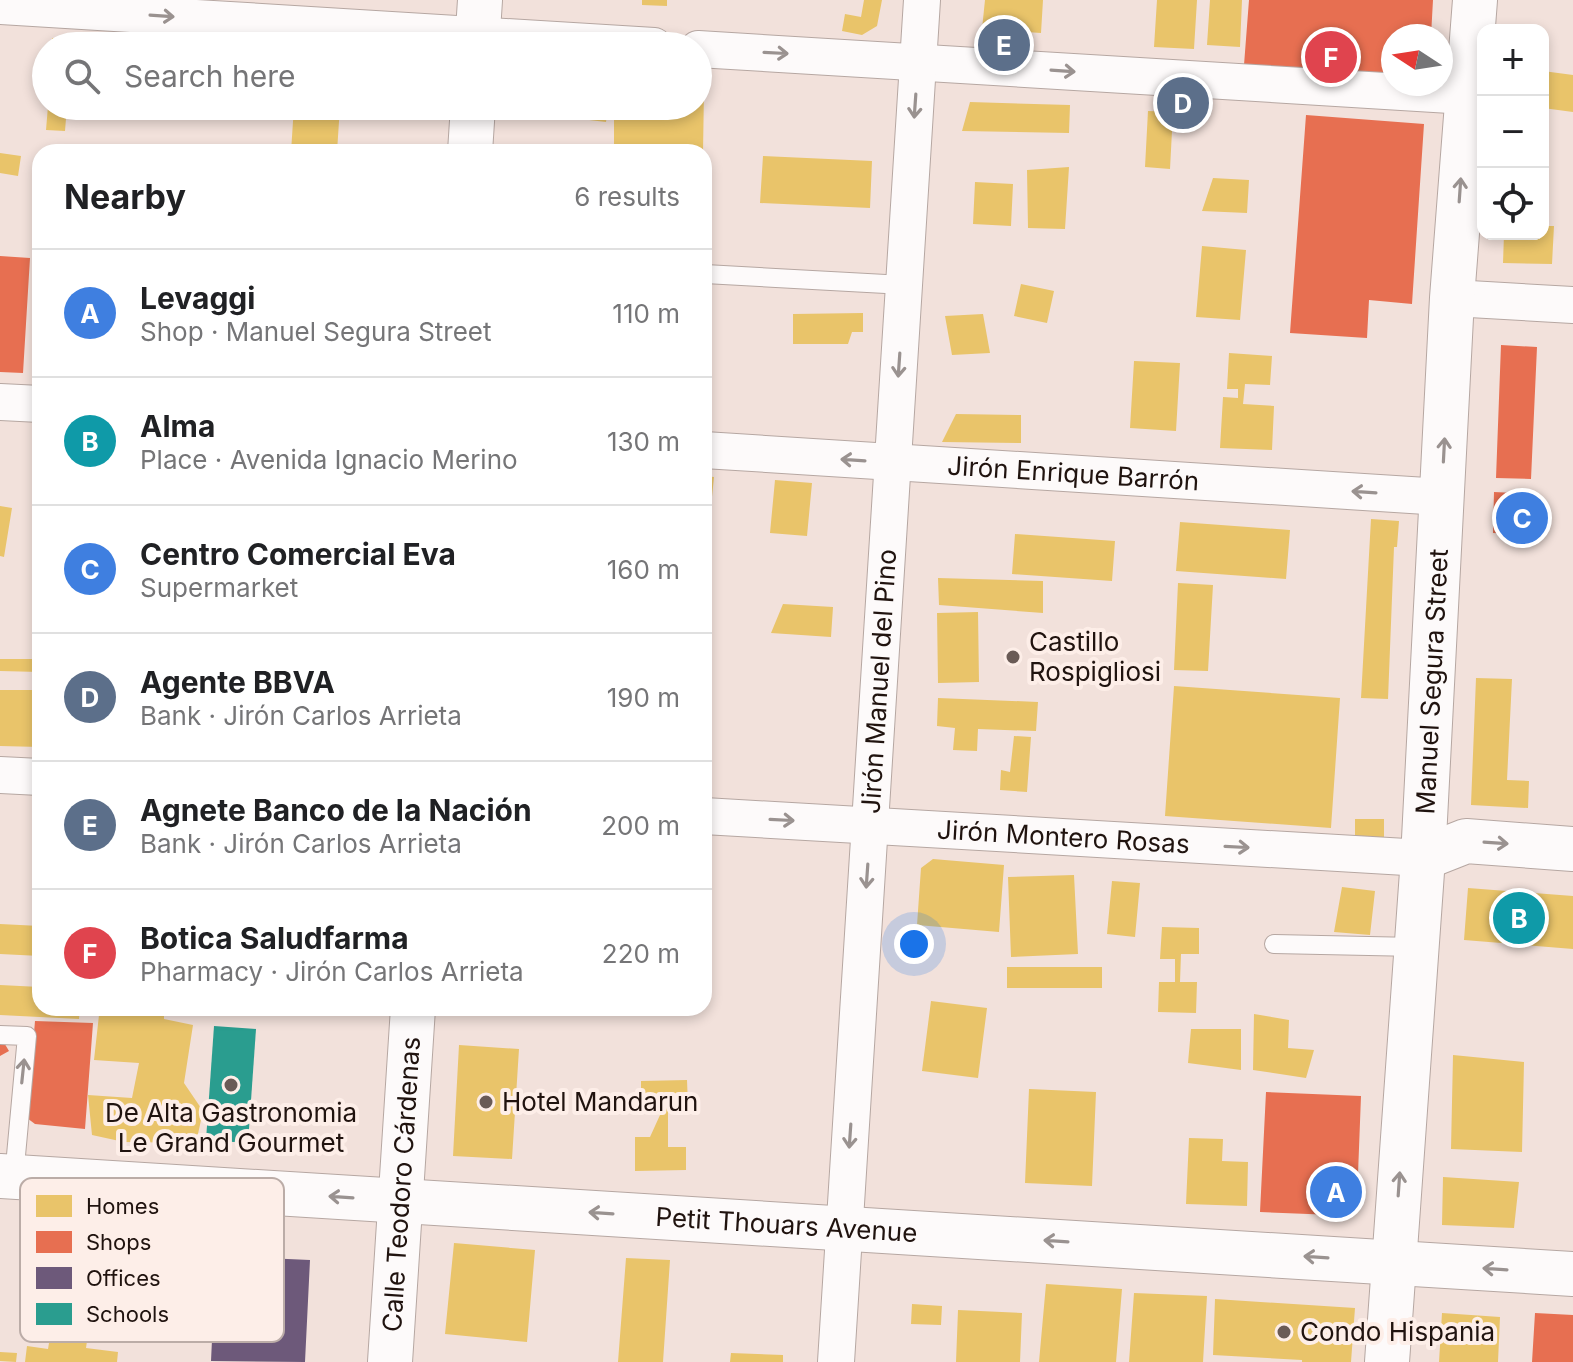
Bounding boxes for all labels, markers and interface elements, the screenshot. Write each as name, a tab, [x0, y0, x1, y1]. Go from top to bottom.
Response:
one-way arrow	[148, 8, 175, 23]
pin: E	[978, 15, 1030, 75]
north arrow	[1381, 24, 1453, 96]
map controls	[1477, 24, 1549, 240]
button: +	[1477, 24, 1549, 96]
pin: F	[1305, 27, 1357, 87]
search box	[32, 32, 712, 120]
one-way arrow	[762, 46, 789, 61]
icon: search	[60, 54, 104, 98]
text: Search here	[124, 58, 296, 94]
one-way arrow	[1049, 64, 1076, 79]
pin: D	[1157, 73, 1209, 133]
one-way arrow	[907, 92, 922, 119]
button: −	[1477, 96, 1549, 168]
button: locate	[1477, 168, 1549, 240]
text: Nearby	[64, 176, 186, 217]
one-way arrow	[1453, 177, 1468, 204]
text: 6 results	[574, 181, 680, 212]
text: Levaggi	[140, 280, 255, 316]
text: A	[80, 298, 100, 329]
text: 110 m	[612, 298, 680, 329]
text: Shop · Manuel Segura Street	[140, 316, 492, 347]
one-way arrow	[891, 351, 906, 378]
text: Alma	[140, 408, 215, 444]
text: B	[81, 426, 99, 457]
text: 130 m	[607, 426, 680, 457]
one-way arrow	[1437, 437, 1452, 464]
text: Place · Avenida Ignacio Merino	[140, 444, 518, 475]
street label: Jirón Enrique Barrón	[946, 450, 1200, 497]
one-way arrow	[840, 452, 867, 467]
one-way arrow	[1351, 484, 1378, 499]
pin: C	[1496, 488, 1548, 548]
text: Centro Comercial Eva	[140, 536, 456, 572]
street label: Jirón Manuel del Pino	[855, 548, 902, 815]
street label: Manuel Segura Street	[1409, 548, 1454, 815]
text: C	[80, 554, 100, 585]
text: 160 m	[607, 554, 680, 585]
text: Supermarket	[140, 572, 298, 603]
place label: Castillo Rospigliosi	[1029, 626, 1161, 687]
marker: Castillo Rospigliosi	[1004, 648, 1022, 666]
text: Agente BBVA	[140, 664, 335, 700]
text: D	[81, 682, 99, 713]
text: 190 m	[607, 682, 680, 713]
text: Bank · Jirón Carlos Arrieta	[140, 700, 462, 731]
text: Agnete Banco de la Nación	[140, 792, 532, 828]
text: E	[82, 810, 98, 841]
text: 200 m	[601, 810, 680, 841]
one-way arrow	[768, 813, 795, 828]
street label: Jirón Montero Rosas	[936, 814, 1191, 859]
text: Bank · Jirón Carlos Arrieta	[140, 828, 462, 859]
one-way arrow	[1482, 836, 1509, 851]
one-way arrow	[1223, 840, 1250, 855]
one-way arrow	[859, 862, 874, 889]
pin: B	[1493, 888, 1545, 948]
text: Botica Saludfarma	[140, 920, 409, 956]
your location	[894, 924, 934, 964]
text: F	[82, 938, 98, 969]
text: 220 m	[602, 938, 680, 969]
text: Pharmacy · Jirón Carlos Arrieta	[140, 956, 524, 987]
street label: Calle Teodoro Cárdenas	[376, 1036, 426, 1333]
one-way arrow	[16, 1058, 31, 1085]
marker: De Alta Gastronomia Le Grand Gourmet	[222, 1076, 240, 1094]
place label: Hotel Mandarun	[502, 1086, 698, 1117]
marker: Hotel Mandarun	[477, 1093, 495, 1111]
place label: De Alta Gastronomia Le Grand Gourmet	[105, 1097, 357, 1158]
one-way arrow	[842, 1122, 857, 1149]
pin: A	[1310, 1162, 1362, 1222]
one-way arrow	[1392, 1171, 1407, 1198]
legend	[20, 1178, 284, 1342]
one-way arrow	[328, 1189, 355, 1204]
text: Homes	[86, 1193, 159, 1219]
street label: Petit Thouars Avenue	[655, 1201, 918, 1248]
one-way arrow	[588, 1205, 615, 1220]
text: Shops	[86, 1229, 151, 1255]
one-way arrow	[1043, 1233, 1070, 1248]
one-way arrow	[1303, 1249, 1330, 1264]
one-way arrow	[1482, 1261, 1509, 1276]
text: Offices	[86, 1265, 161, 1291]
text: Schools	[86, 1301, 169, 1327]
place label: Condo Hispania	[1300, 1316, 1495, 1347]
marker: Condo Hispania	[1275, 1323, 1293, 1341]

